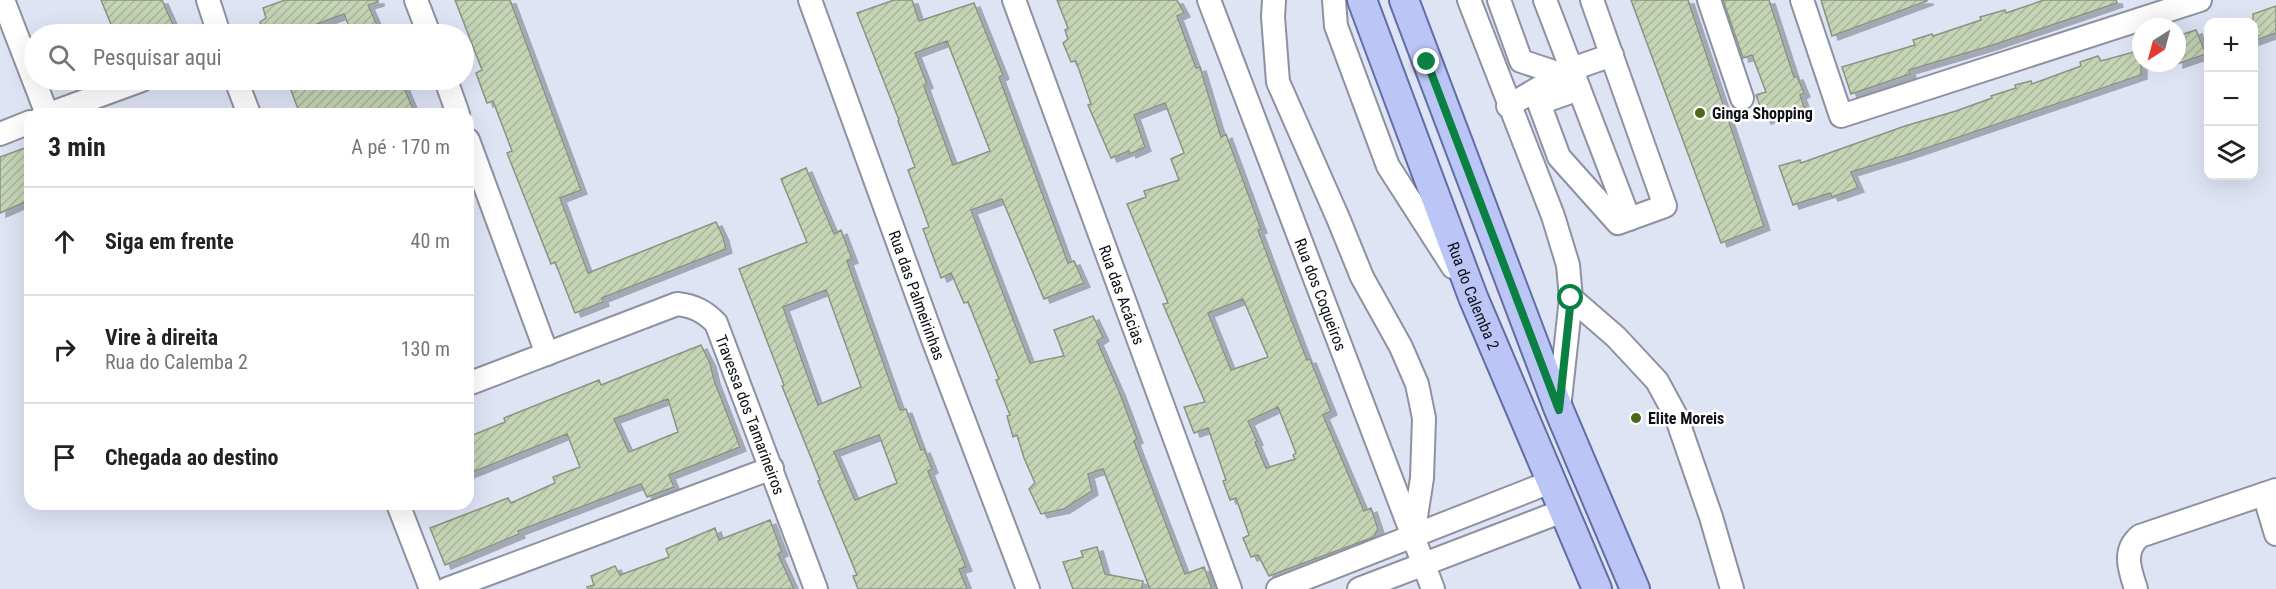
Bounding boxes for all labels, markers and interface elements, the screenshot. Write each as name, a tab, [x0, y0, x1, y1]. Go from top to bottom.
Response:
north arrow	[2132, 18, 2186, 72]
map controls	[2204, 18, 2258, 180]
button: +	[2204, 18, 2258, 72]
search box	[24, 24, 474, 90]
icon: search	[45, 41, 78, 74]
text: Pesquisar aqui	[93, 45, 222, 70]
route end	[1413, 48, 1439, 74]
button: −	[2204, 72, 2258, 126]
place label: Ginga Shopping	[1712, 104, 1813, 123]
marker: Ginga Shopping	[1693, 106, 1707, 120]
button: layers	[2204, 126, 2258, 180]
text: 3 min	[48, 132, 106, 162]
text: A pé · 170 m	[351, 135, 450, 159]
icon: ahead	[48, 225, 81, 258]
street label: Rua das Palmeirinhas	[885, 228, 949, 363]
text: Siga em frente	[105, 229, 234, 254]
text: 40 m	[411, 229, 450, 253]
street label: Rua dos Coqueiros	[1291, 236, 1351, 353]
street label: Rua do Calemba 2	[1444, 239, 1504, 352]
street label: Rua das Acácias	[1095, 242, 1149, 347]
route start	[1557, 284, 1583, 310]
text: Vire à direita	[105, 325, 218, 350]
street label: Travessa dos Tamarineiros	[712, 332, 789, 497]
icon: right	[48, 333, 81, 366]
text: 130 m	[401, 337, 450, 361]
text: Rua do Calemba 2	[105, 350, 248, 374]
place label: Elite Moreis	[1648, 409, 1724, 428]
marker: Elite Moreis	[1629, 411, 1643, 425]
icon: arrive	[48, 441, 81, 474]
text: Chegada ao destino	[105, 445, 279, 470]

